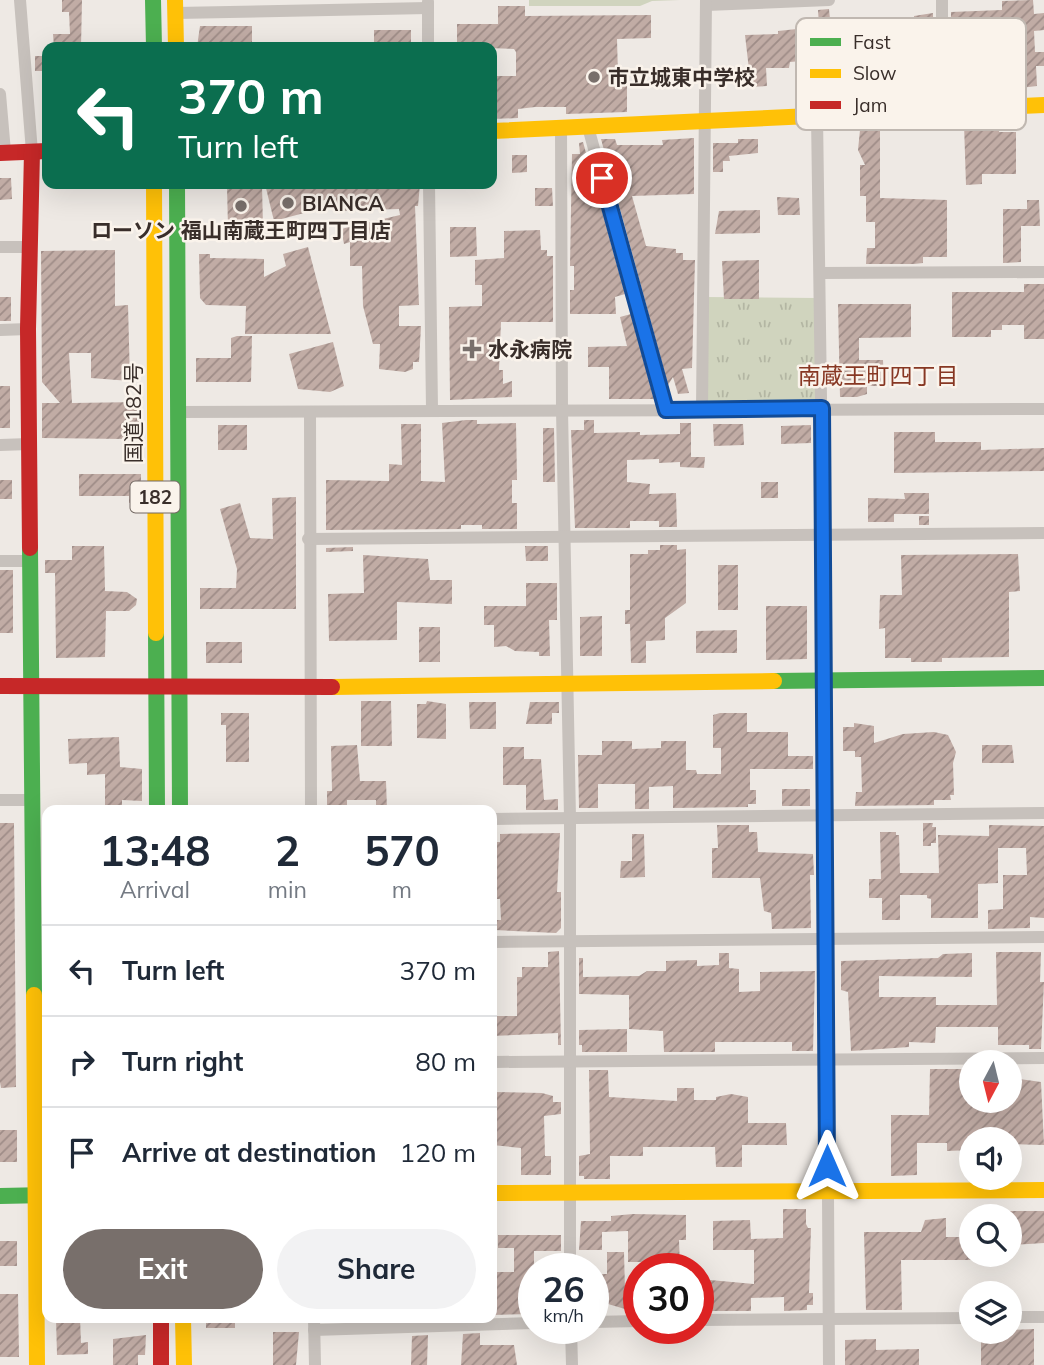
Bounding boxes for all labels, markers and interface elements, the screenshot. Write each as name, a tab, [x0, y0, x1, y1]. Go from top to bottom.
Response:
legend	[796, 18, 1026, 130]
text: Fast	[853, 30, 891, 54]
text: Slow	[853, 61, 897, 85]
place label: 市立城東中学校	[608, 64, 755, 90]
text: 370 m	[178, 65, 324, 126]
marker: 市立城東中学校	[586, 69, 602, 85]
icon: left	[63, 70, 154, 161]
text: Jam	[853, 93, 887, 117]
text: Turn left	[178, 126, 298, 166]
pin	[572, 148, 632, 208]
icon: arrive	[583, 159, 621, 197]
place label: BIANCA	[302, 190, 384, 216]
marker: BIANCA	[280, 195, 296, 211]
marker: ローソン 福山南蔵王町四丁目店	[233, 198, 249, 214]
place label: ローソン 福山南蔵王町四丁目店	[91, 217, 391, 243]
place label: 水永病院	[488, 336, 572, 362]
marker: 水永病院	[462, 339, 482, 359]
district label: 南蔵王町四丁目	[798, 361, 959, 390]
street label: 国道182号	[120, 363, 146, 463]
road number: 182	[130, 482, 180, 512]
text: 13:48	[99, 824, 210, 877]
text: 2	[275, 824, 300, 877]
text: 570	[364, 824, 440, 877]
text: Arrival	[120, 875, 190, 904]
text: min	[268, 875, 307, 904]
text: m	[392, 875, 412, 904]
icon: left	[63, 952, 101, 990]
text: Turn left	[122, 954, 224, 987]
text: 370 m	[400, 954, 476, 987]
icon: right	[63, 1043, 101, 1081]
text: Turn right	[122, 1045, 243, 1078]
text: 80 m	[415, 1045, 476, 1078]
north arrow	[959, 1050, 1022, 1113]
map controls	[959, 1050, 1022, 1344]
button: sound	[959, 1127, 1022, 1190]
position arrow	[790, 1129, 864, 1203]
icon: arrive	[63, 1134, 101, 1172]
text: Arrive at destination	[122, 1136, 377, 1169]
text: 120 m	[400, 1136, 476, 1169]
button: search	[959, 1204, 1022, 1267]
button: Exit	[63, 1229, 263, 1309]
button: Share	[277, 1229, 476, 1309]
speed limit sign: 30	[623, 1253, 714, 1344]
text: 26	[542, 1267, 585, 1311]
button: layers	[959, 1281, 1022, 1344]
text: km/h	[543, 1304, 584, 1327]

